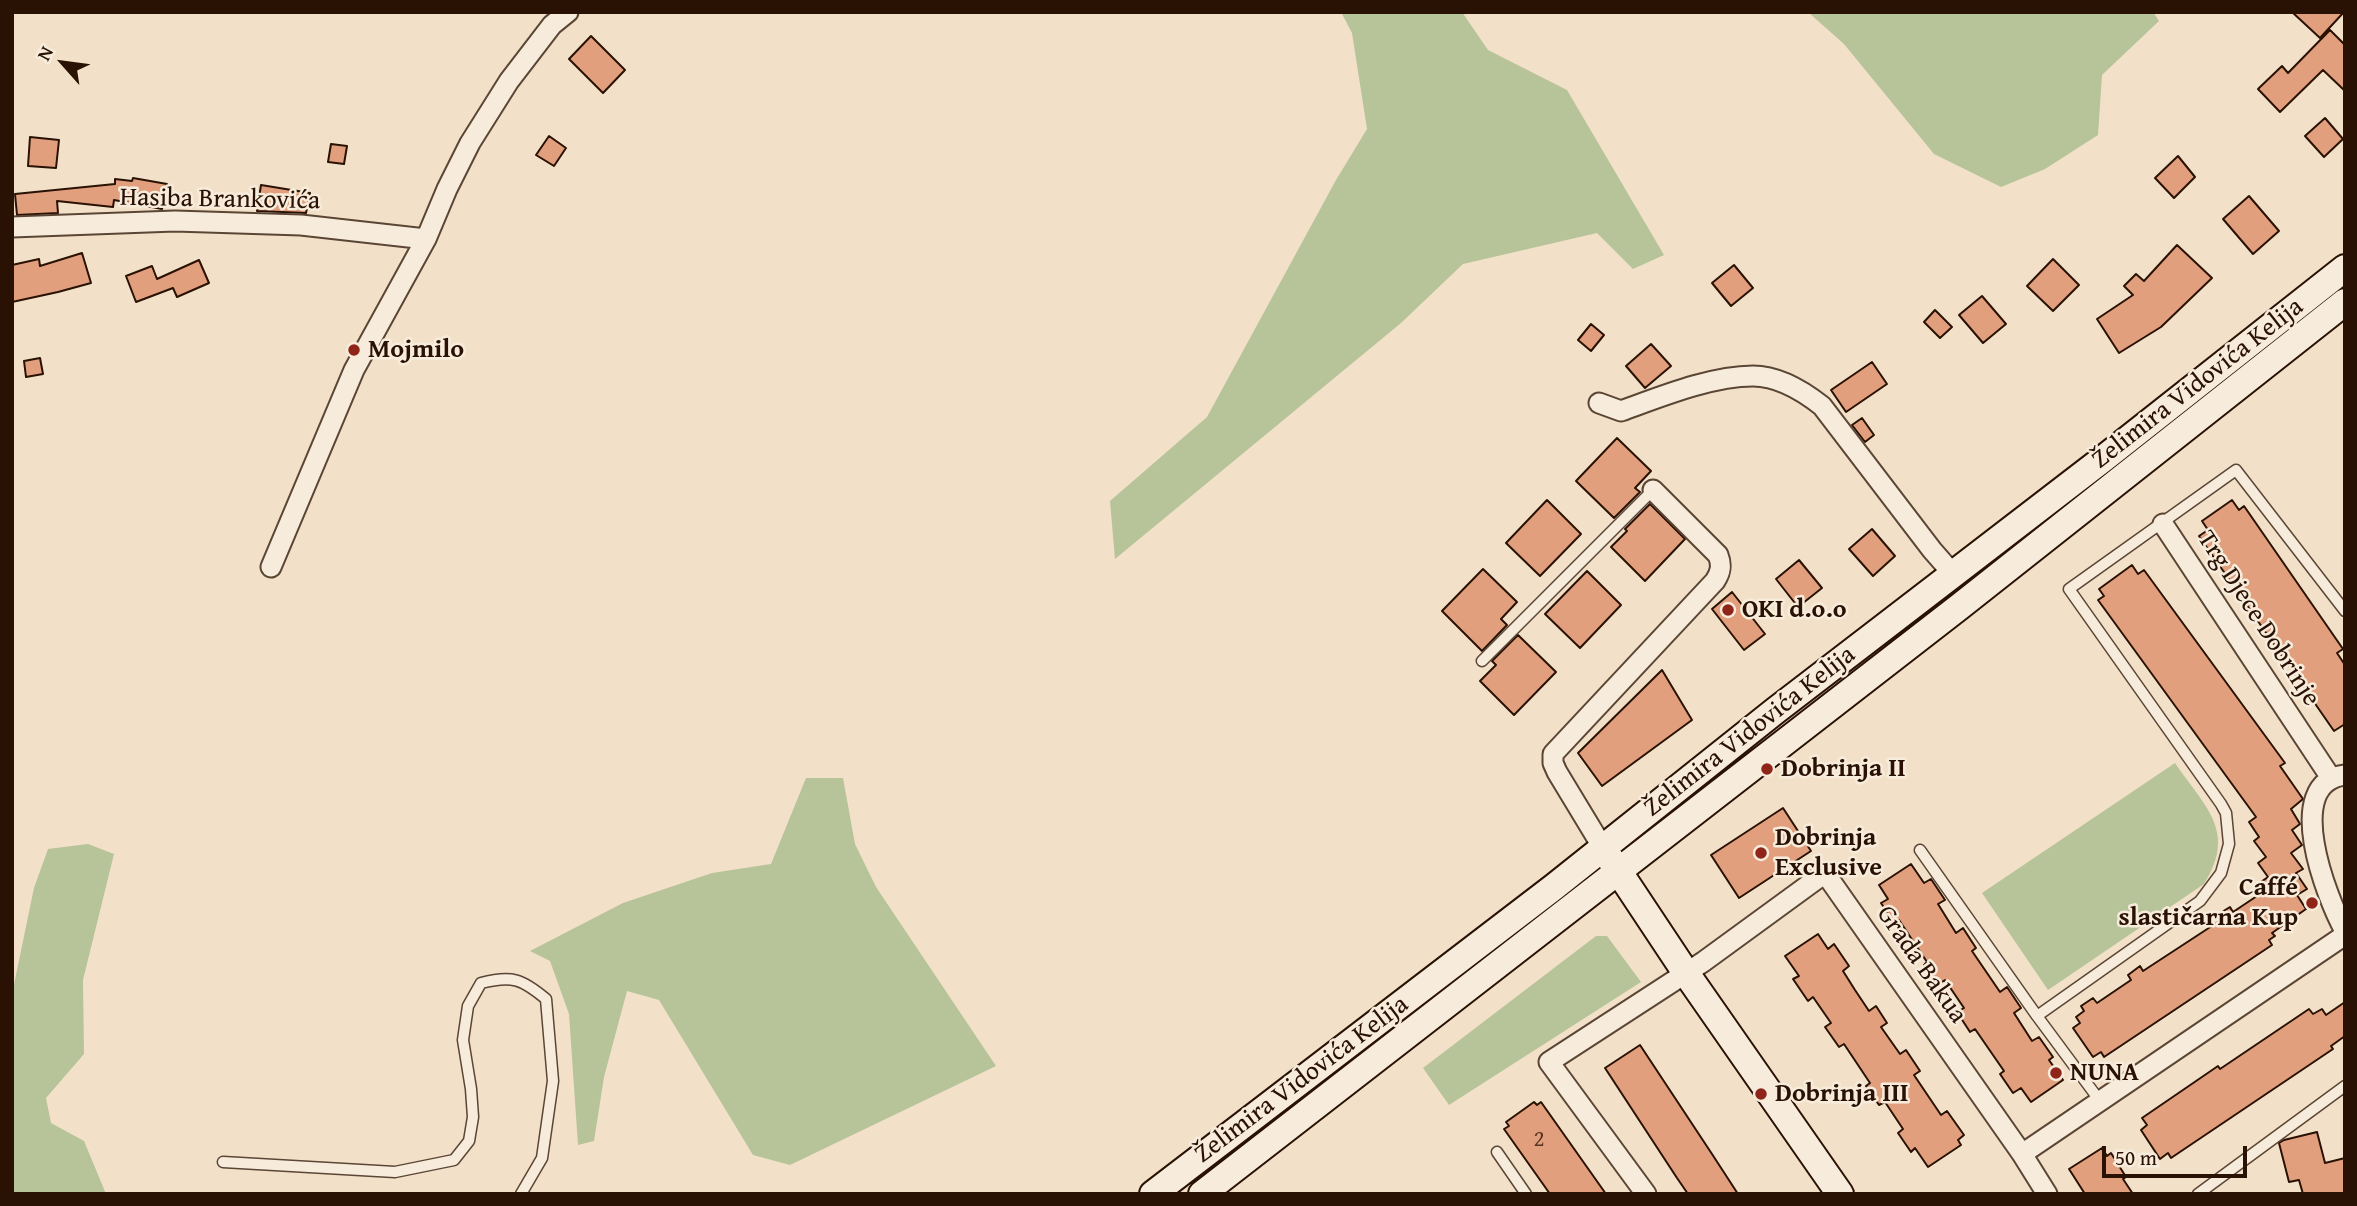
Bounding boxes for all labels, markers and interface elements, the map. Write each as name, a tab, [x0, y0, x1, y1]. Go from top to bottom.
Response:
north arrow	[28, 28, 98, 98]
text: N	[29, 41, 60, 65]
street label: Hasiba Brankovića	[120, 183, 320, 217]
street label: Želimira Vidovića Kelija	[2086, 292, 2310, 476]
place label: Mojmilo	[368, 334, 464, 366]
marker: Mojmilo	[346, 342, 362, 358]
street label: Trg Djece Dobrinje	[2190, 526, 2326, 712]
place label: OKI d.o.o	[1742, 594, 1847, 626]
marker: OKI d.o.o	[1720, 602, 1736, 618]
street label: Želimira Vidovića Kelija	[1638, 640, 1862, 824]
place label: Dobrinja II	[1781, 753, 1906, 785]
marker: Dobrinja II	[1759, 761, 1775, 777]
place label: Dobrinja Exclusive	[1775, 822, 1882, 884]
marker: Dobrinja Exclusive	[1753, 845, 1769, 861]
place label: Caffé slastičarna Kup	[2119, 872, 2298, 934]
marker: Caffé slastičarna Kup	[2304, 895, 2320, 911]
street label: Grada Bakua	[1869, 900, 1973, 1030]
street label: Želimira Vidovića Kelija	[1189, 989, 1415, 1171]
place label: NUNA	[2070, 1057, 2139, 1089]
marker: NUNA	[2048, 1065, 2064, 1081]
place label: Dobrinja III	[1775, 1078, 1908, 1110]
marker: Dobrinja III	[1753, 1086, 1769, 1102]
house number: 2	[1533, 1126, 1545, 1154]
scale bar	[2105, 1132, 2250, 1176]
text: 50 m	[2115, 1142, 2157, 1173]

